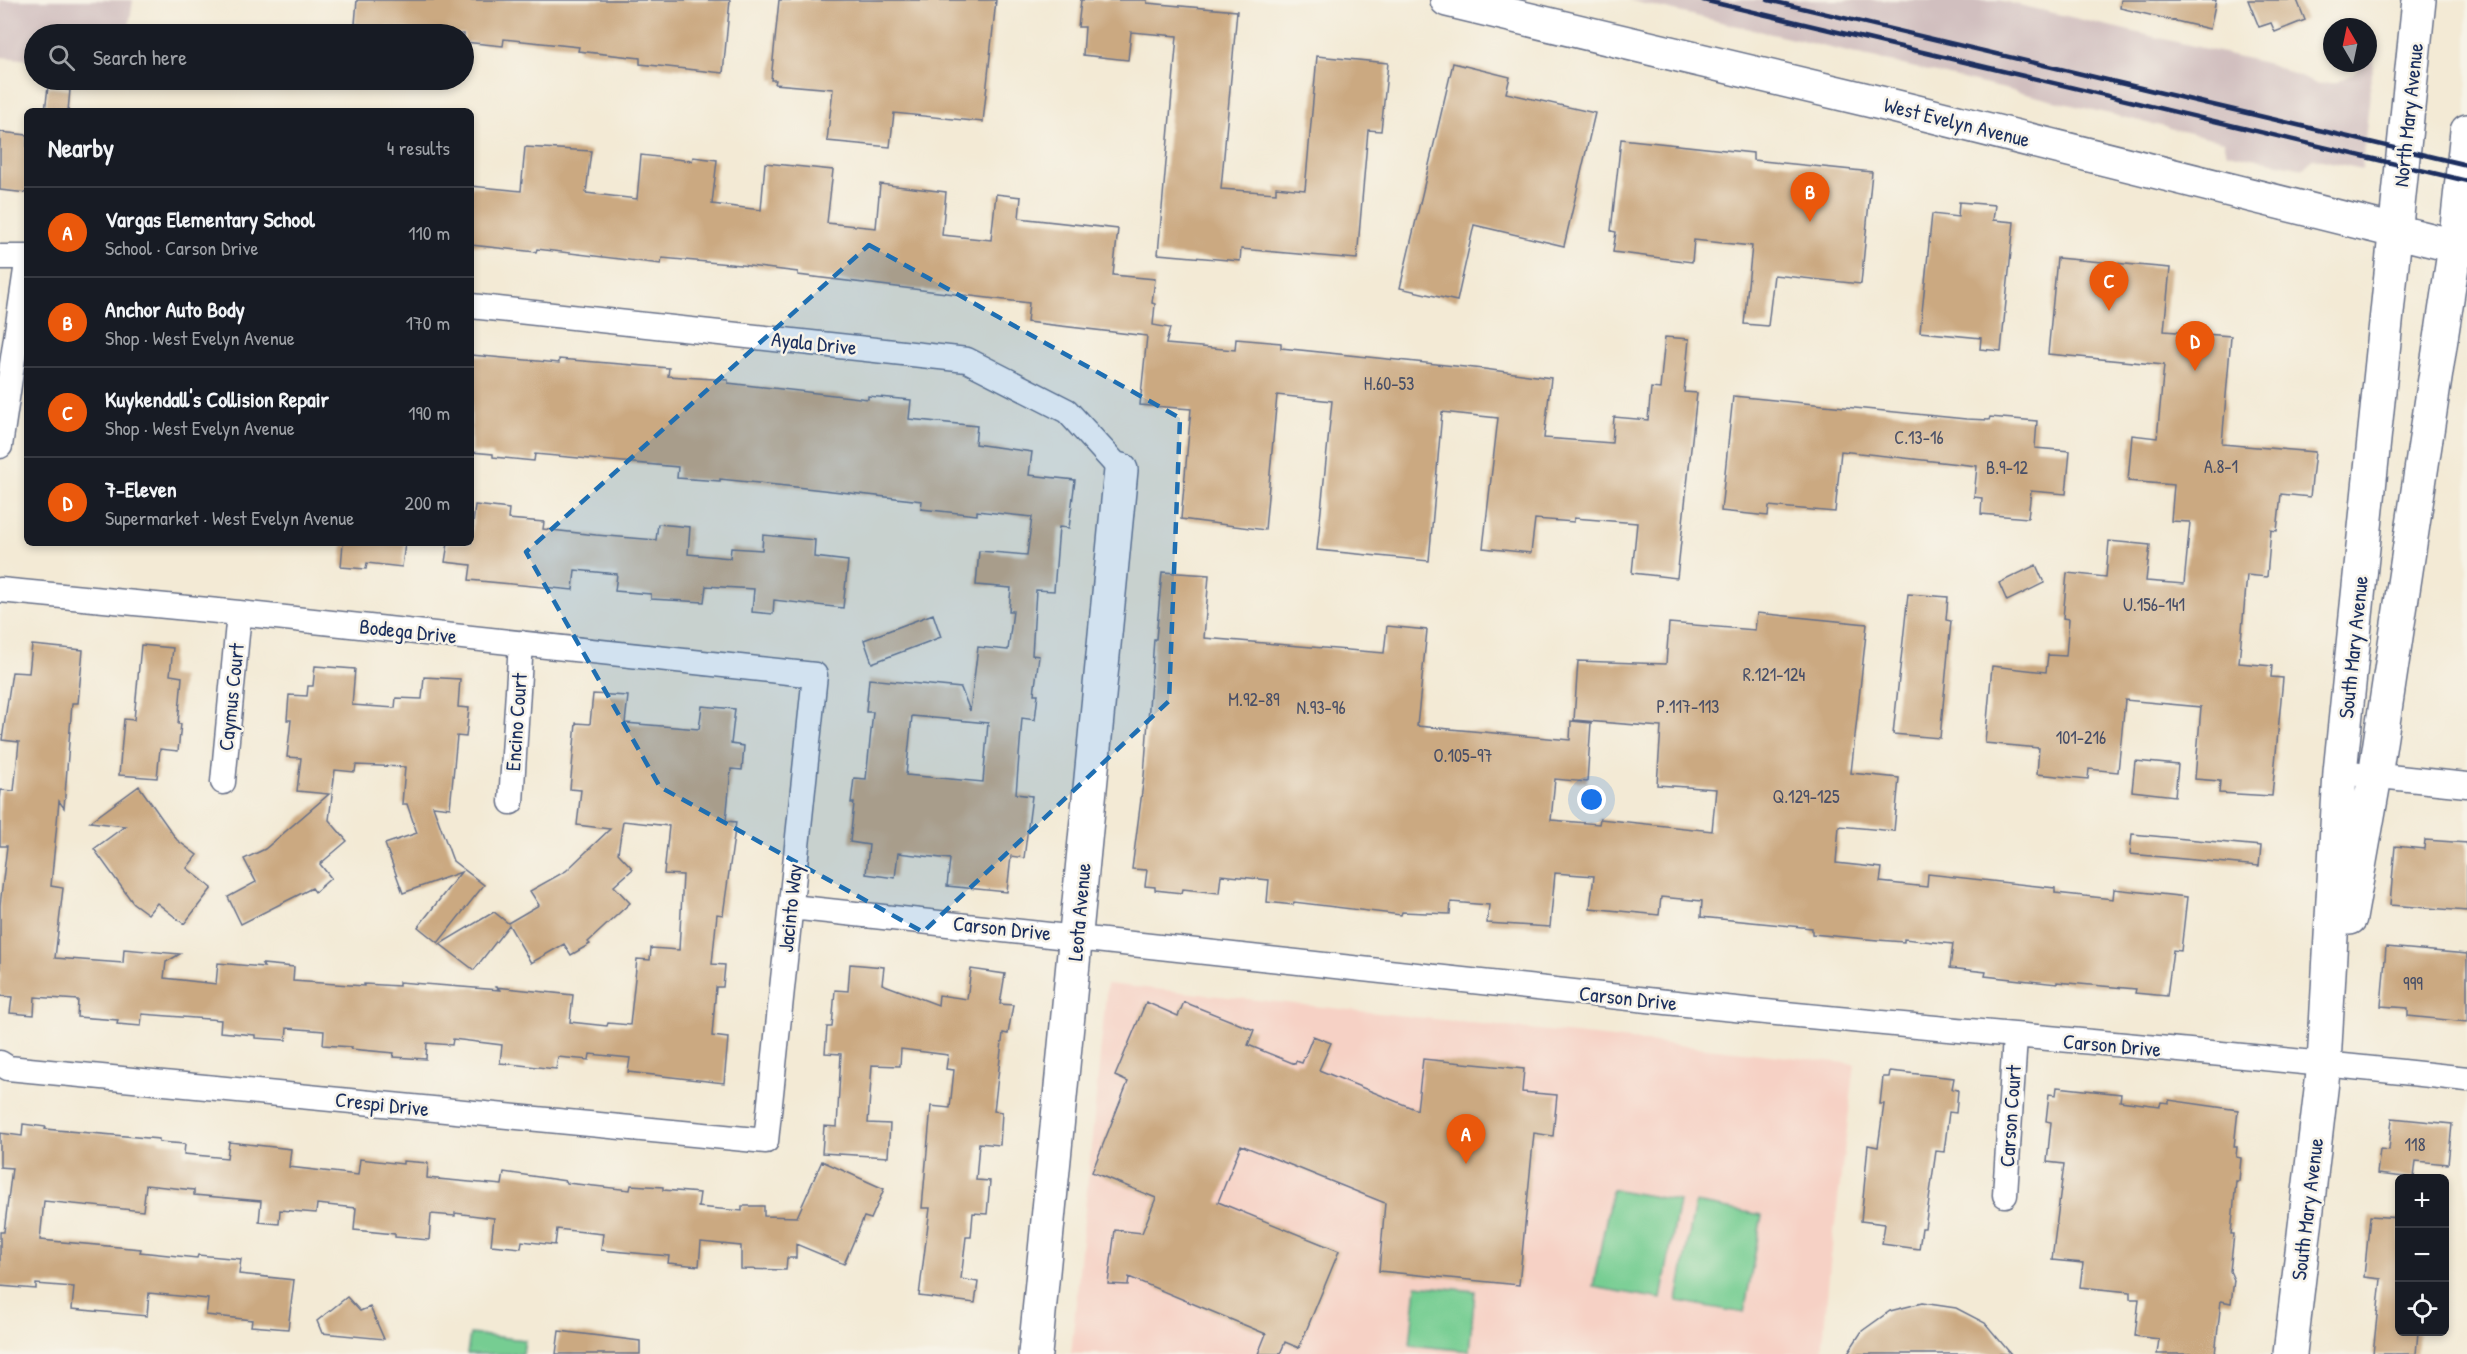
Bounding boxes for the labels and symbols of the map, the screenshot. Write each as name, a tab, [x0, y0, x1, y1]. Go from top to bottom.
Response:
north arrow	[2323, 18, 2377, 72]
street label: North Mary Avenue	[2386, 42, 2430, 188]
street label: West Evelyn Avenue	[1881, 90, 2033, 154]
pin: B	[1790, 172, 1830, 222]
pin: C	[2090, 262, 2128, 311]
pin: D	[2176, 322, 2214, 371]
street label: Ayala Drive	[770, 324, 858, 362]
house number: H.60-53	[1364, 371, 1414, 396]
house number: C.13-16	[1894, 425, 1944, 450]
house number: A.8-1	[2204, 454, 2238, 479]
house number: B.9-12	[1986, 455, 2028, 480]
street label: South Mary Avenue	[2331, 574, 2375, 720]
house number: U.156-141	[2123, 592, 2185, 617]
street label: Bodega Drive	[358, 611, 458, 651]
street label: Caymus Court	[211, 641, 251, 752]
house number: R.121-124	[1743, 662, 1805, 687]
street label: Encino Court	[498, 671, 534, 772]
house number: M.92-89	[1228, 687, 1280, 712]
house number: P.117-113	[1657, 694, 1719, 719]
house number: N.93-96	[1296, 695, 1346, 720]
house number: 101-216	[2056, 725, 2106, 750]
house number: O.105-97	[1434, 743, 1493, 768]
house number: Q.129-125	[1772, 784, 1840, 809]
your location	[1577, 785, 1606, 814]
street label: Jacinto Way	[771, 862, 809, 954]
street label: Leota Avenue	[1060, 862, 1098, 962]
street label: Carson Drive	[952, 908, 1052, 948]
house number: 999	[2403, 971, 2423, 996]
street label: Carson Drive	[1578, 978, 1678, 1018]
street label: Carson Drive	[2062, 1026, 2162, 1064]
street label: Carson Court	[1992, 1063, 2028, 1168]
street label: Crespi Drive	[334, 1085, 430, 1123]
pin: A	[1446, 1114, 1486, 1164]
house number: 118	[2405, 1132, 2426, 1157]
street label: South Mary Avenue	[2284, 1136, 2330, 1282]

